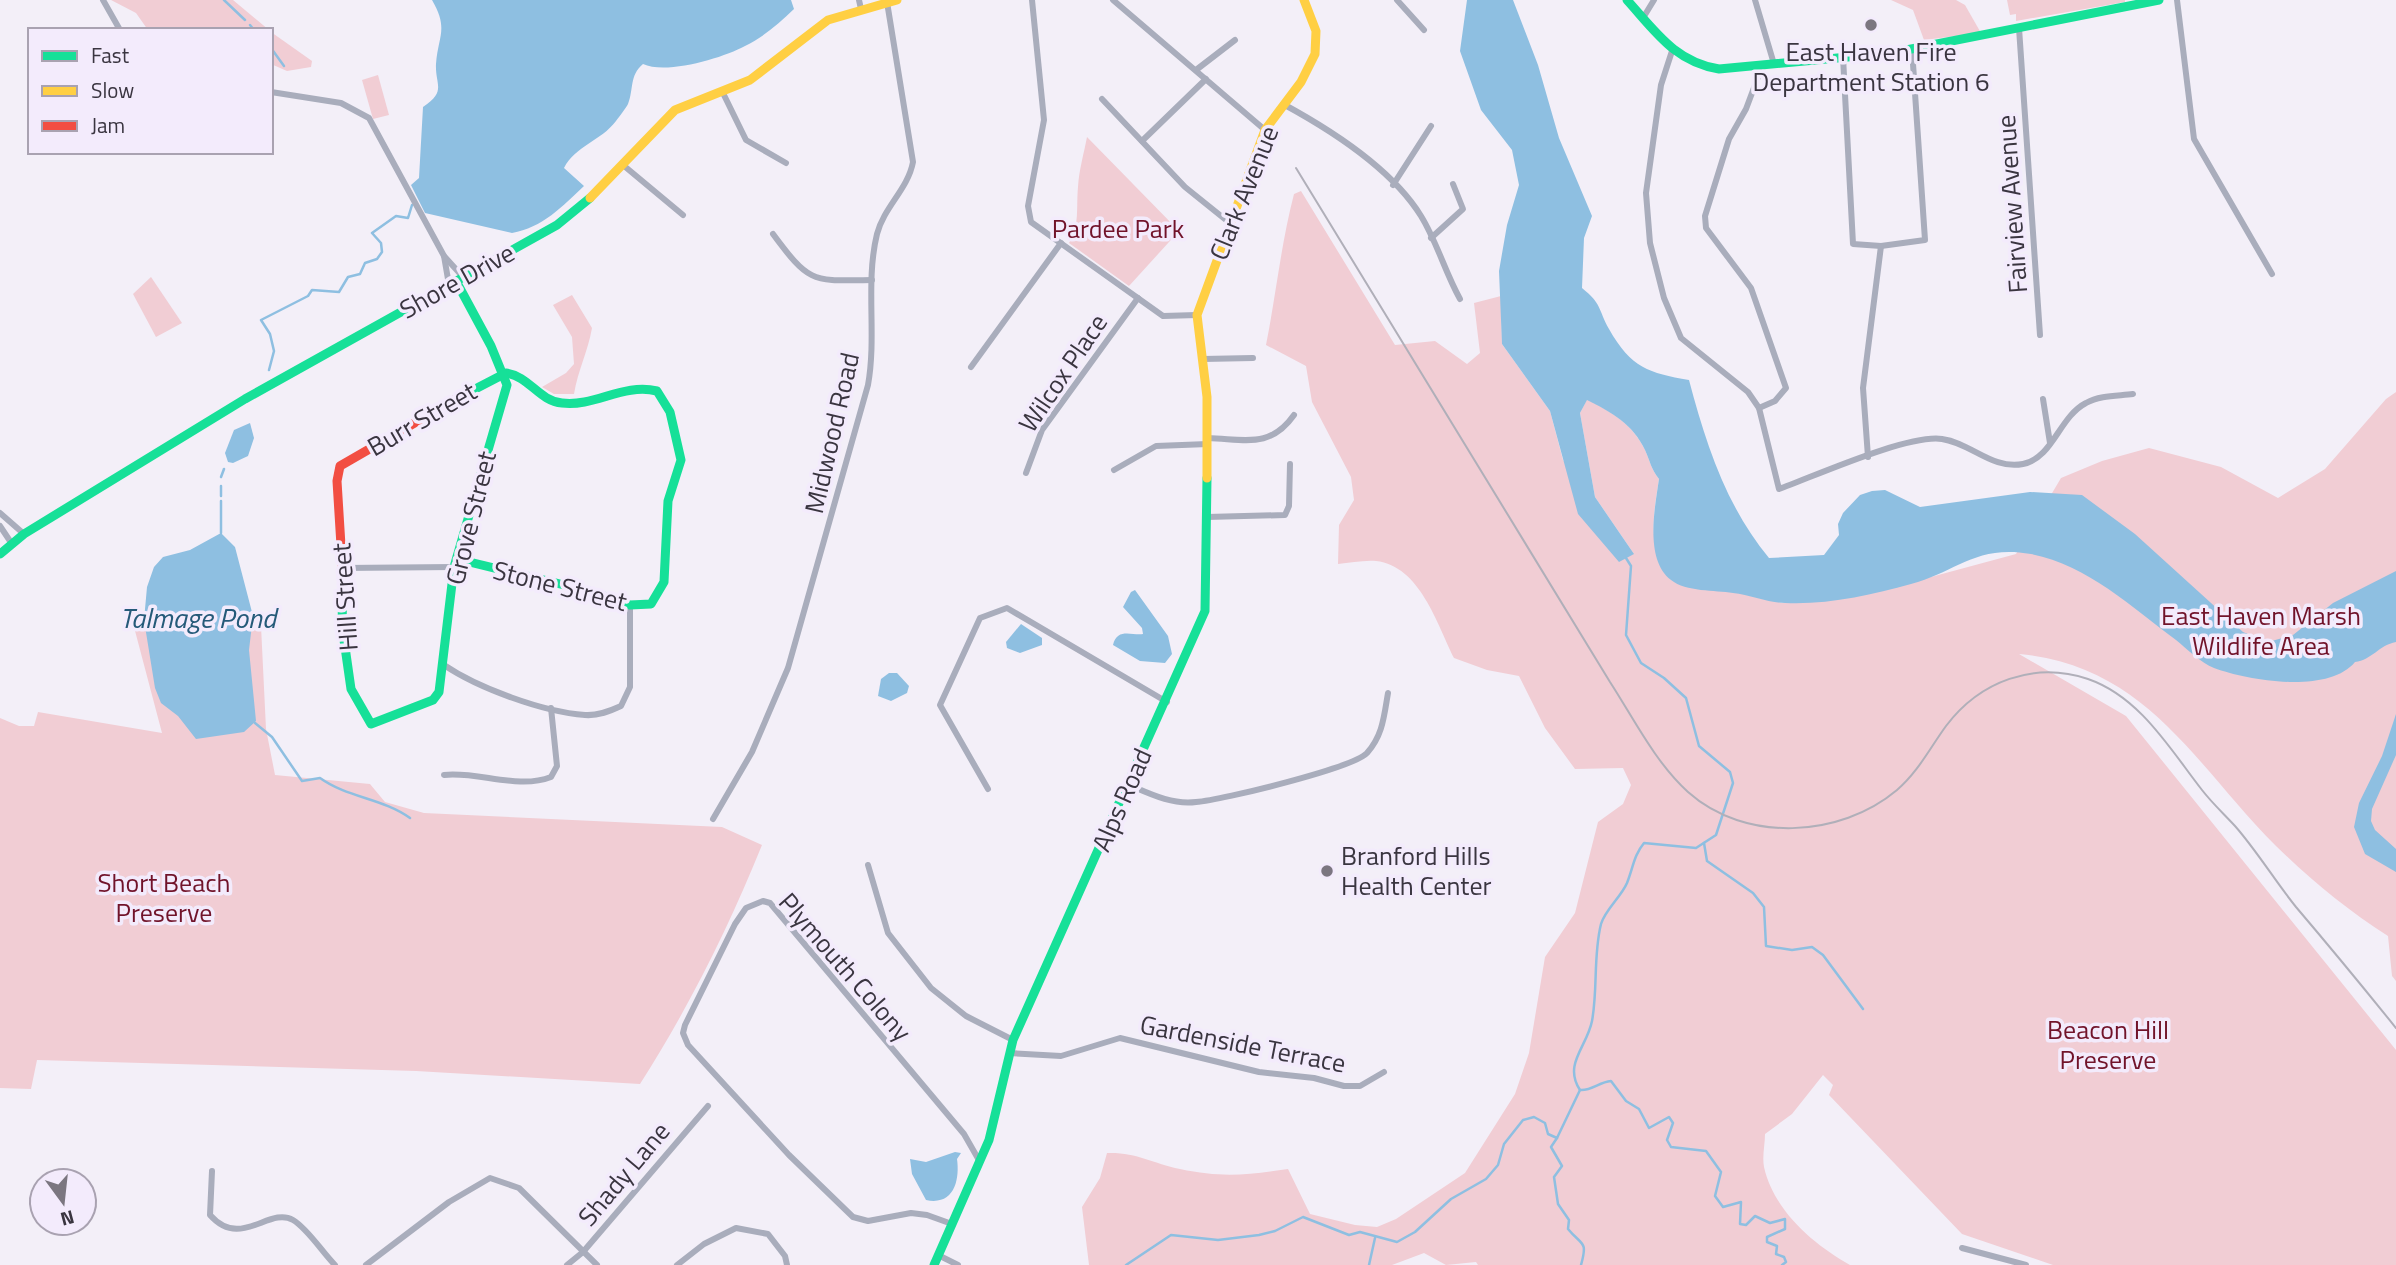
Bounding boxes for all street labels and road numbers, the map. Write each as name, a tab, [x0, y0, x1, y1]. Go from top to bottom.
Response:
street label: Fairview Avenue	[1986, 114, 2037, 294]
street label: Clark Avenue	[1199, 120, 1288, 266]
street label: Shore Drive	[392, 233, 521, 328]
street label: Wilcox Place	[1009, 306, 1117, 440]
street label: Midwood Road	[794, 349, 869, 517]
street label: Burr Street	[360, 372, 484, 466]
street label: Grove Street	[435, 447, 506, 589]
street label: Hill Street	[321, 542, 368, 652]
street label: Stone Street	[489, 550, 631, 621]
street label: Alps Road	[1081, 742, 1162, 858]
street label: Plymouth Colony	[770, 884, 921, 1050]
street label: Gardenside Terrace	[1137, 1004, 1349, 1083]
street label: Shady Lane	[568, 1113, 679, 1234]

